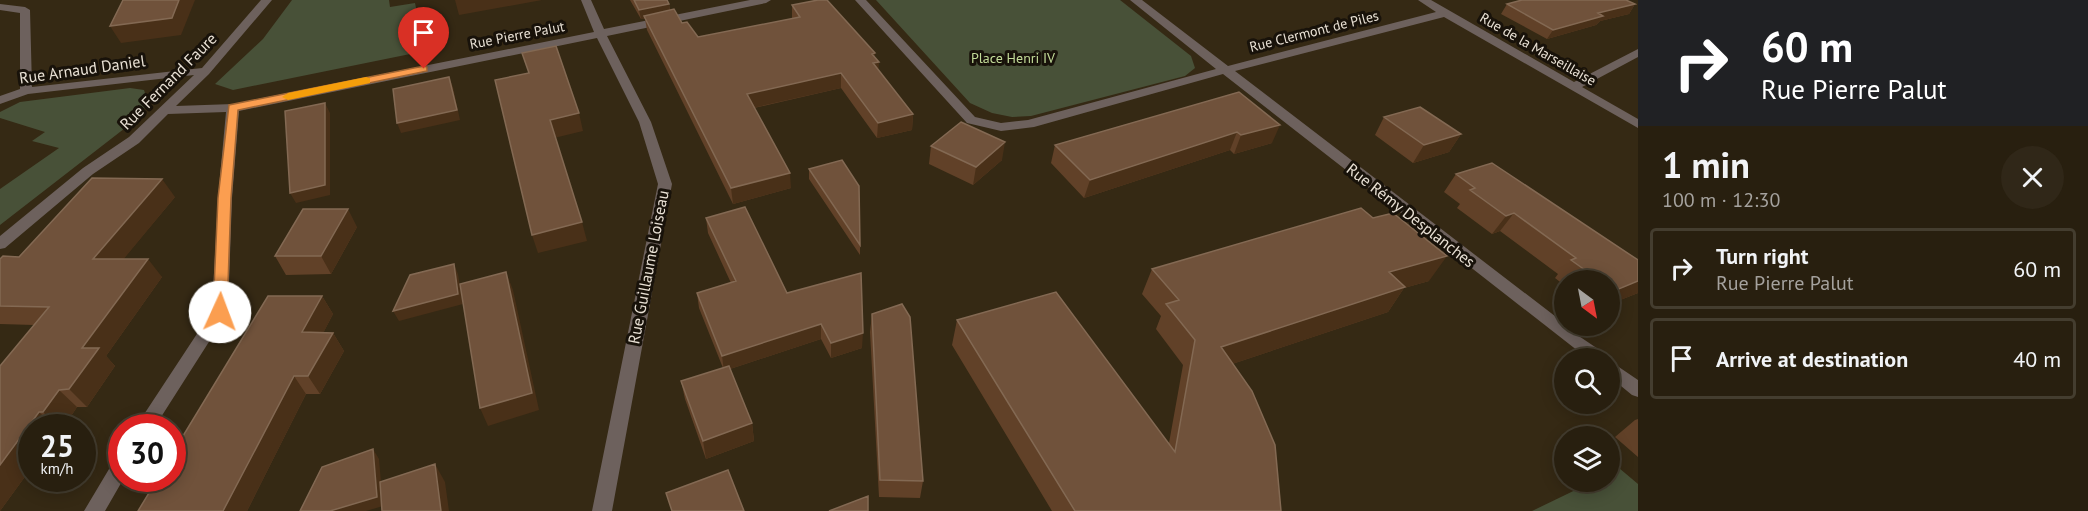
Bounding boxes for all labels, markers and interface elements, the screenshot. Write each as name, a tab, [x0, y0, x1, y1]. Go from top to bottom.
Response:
street label: Rue Clermont de Piles	[1247, 6, 1381, 56]
pin	[398, 7, 449, 69]
street label: Rue de la Marseillaise	[1477, 8, 1599, 90]
icon: arrive	[407, 16, 440, 49]
street label: Rue Pierre Palut	[468, 17, 566, 53]
text: 60 m	[1761, 19, 1853, 74]
icon: right	[1662, 24, 1740, 102]
street label: Rue Fernand Faure	[115, 28, 221, 134]
park label: Place Henri IV	[971, 49, 1055, 67]
street label: Rue Arnaud Daniel	[18, 50, 147, 88]
text: Rue Pierre Palut	[1761, 72, 1947, 106]
text: 1 min	[1662, 141, 1750, 188]
button: close	[2001, 146, 2064, 209]
street label: Rue Rémy Desplanches	[1343, 159, 1479, 272]
text: 100 m · 12:30	[1662, 187, 1780, 213]
street label: Rue Guillaume Loiseau	[623, 189, 673, 345]
text: Turn right	[1716, 242, 1808, 270]
icon: right	[1665, 252, 1698, 285]
text: 60 m	[2013, 255, 2061, 283]
north arrow	[1554, 270, 1620, 336]
map controls	[1554, 270, 1620, 492]
text: Rue Pierre Palut	[1716, 270, 1854, 296]
position arrow	[188, 280, 252, 344]
icon: arrive	[1665, 342, 1698, 375]
text: Arrive at destination	[1716, 345, 1908, 373]
text: 40 m	[2013, 345, 2061, 373]
button: search	[1554, 348, 1620, 414]
speed limit sign: 30	[108, 414, 186, 492]
text: 25	[40, 426, 74, 465]
button: layers	[1554, 426, 1620, 492]
text: km/h	[41, 459, 73, 478]

